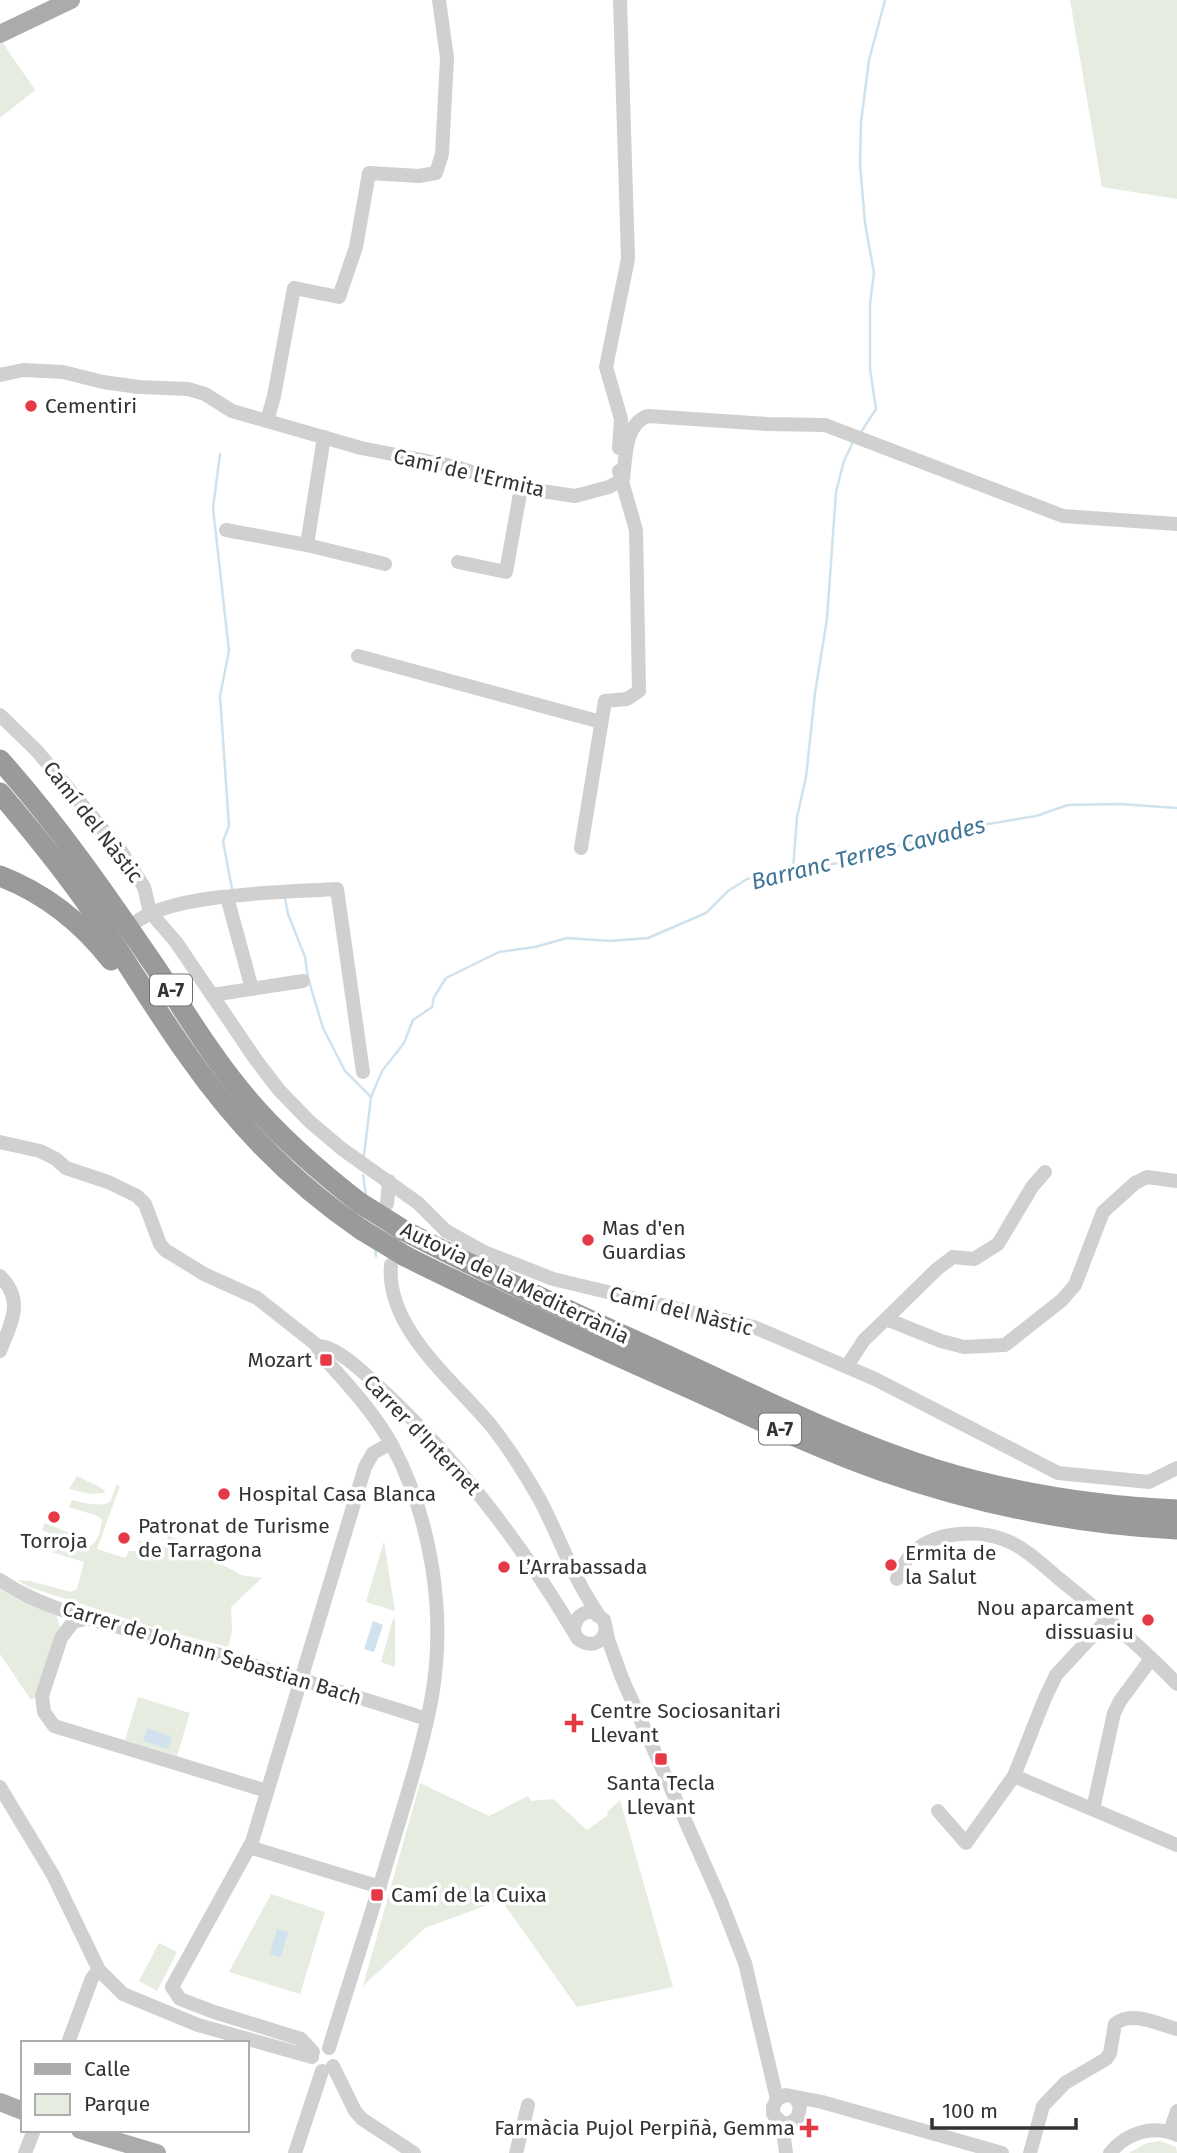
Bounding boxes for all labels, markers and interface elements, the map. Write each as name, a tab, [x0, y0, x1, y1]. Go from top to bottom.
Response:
place label: Cementiri	[45, 393, 137, 419]
marker: Cementiri	[23, 398, 39, 414]
street label: Camí de l'Ermita	[391, 443, 547, 503]
street label: Camí del Nàstic	[37, 756, 149, 888]
water label: Barranc Terres Cavades	[748, 810, 988, 896]
road number: A-7	[150, 974, 192, 1006]
place label: Mas d'en Guardias	[602, 1215, 686, 1265]
street label: Autovia de la Mediterrània	[396, 1216, 634, 1350]
marker: Mas d'en Guardias	[580, 1232, 596, 1248]
street label: Camí del Nàstic	[606, 1281, 756, 1341]
place label: Mozart	[248, 1347, 312, 1373]
marker: Mozart	[318, 1352, 334, 1368]
street label: Carrer d'Internet	[358, 1369, 486, 1501]
road number: A-7	[759, 1414, 801, 1444]
place label: Hospital Casa Blanca	[238, 1481, 436, 1507]
marker: Hospital Casa Blanca	[216, 1486, 232, 1502]
marker: Torroja	[46, 1509, 62, 1525]
place label: Patronat de Turisme de Tarragona	[138, 1513, 330, 1563]
place label: Torroja	[20, 1528, 88, 1554]
marker: Patronat de Turisme de Tarragona	[116, 1530, 132, 1546]
place label: Ermita de la Salut	[905, 1540, 996, 1590]
place label: L’Arrabassada	[518, 1554, 648, 1580]
marker: Ermita de la Salut	[883, 1557, 899, 1573]
marker: L’Arrabassada	[496, 1559, 512, 1575]
street label: Carrer de Johann Sebastian Bach	[59, 1595, 365, 1711]
place label: Nou aparcament dissuasiu	[976, 1595, 1134, 1645]
marker: Nou aparcament dissuasiu	[1140, 1612, 1156, 1628]
place label: Centre Sociosanitari Llevant	[590, 1698, 781, 1748]
marker: Centre Sociosanitari Llevant	[564, 1713, 584, 1733]
marker: Santa Tecla Llevant	[653, 1751, 669, 1767]
place label: Santa Tecla Llevant	[607, 1770, 715, 1820]
place label: Camí de la Cuixa	[391, 1882, 547, 1908]
marker: Camí de la Cuixa	[369, 1887, 385, 1903]
legend	[21, 2041, 248, 2132]
text: Calle	[84, 2056, 130, 2082]
scale bar	[932, 2086, 1076, 2130]
text: Parque	[84, 2091, 150, 2117]
text: 100 m	[942, 2098, 998, 2124]
place label: Farmàcia Pujol Perpiñà, Gemma	[494, 2115, 795, 2141]
marker: Farmàcia Pujol Perpiñà, Gemma	[801, 2120, 817, 2136]

